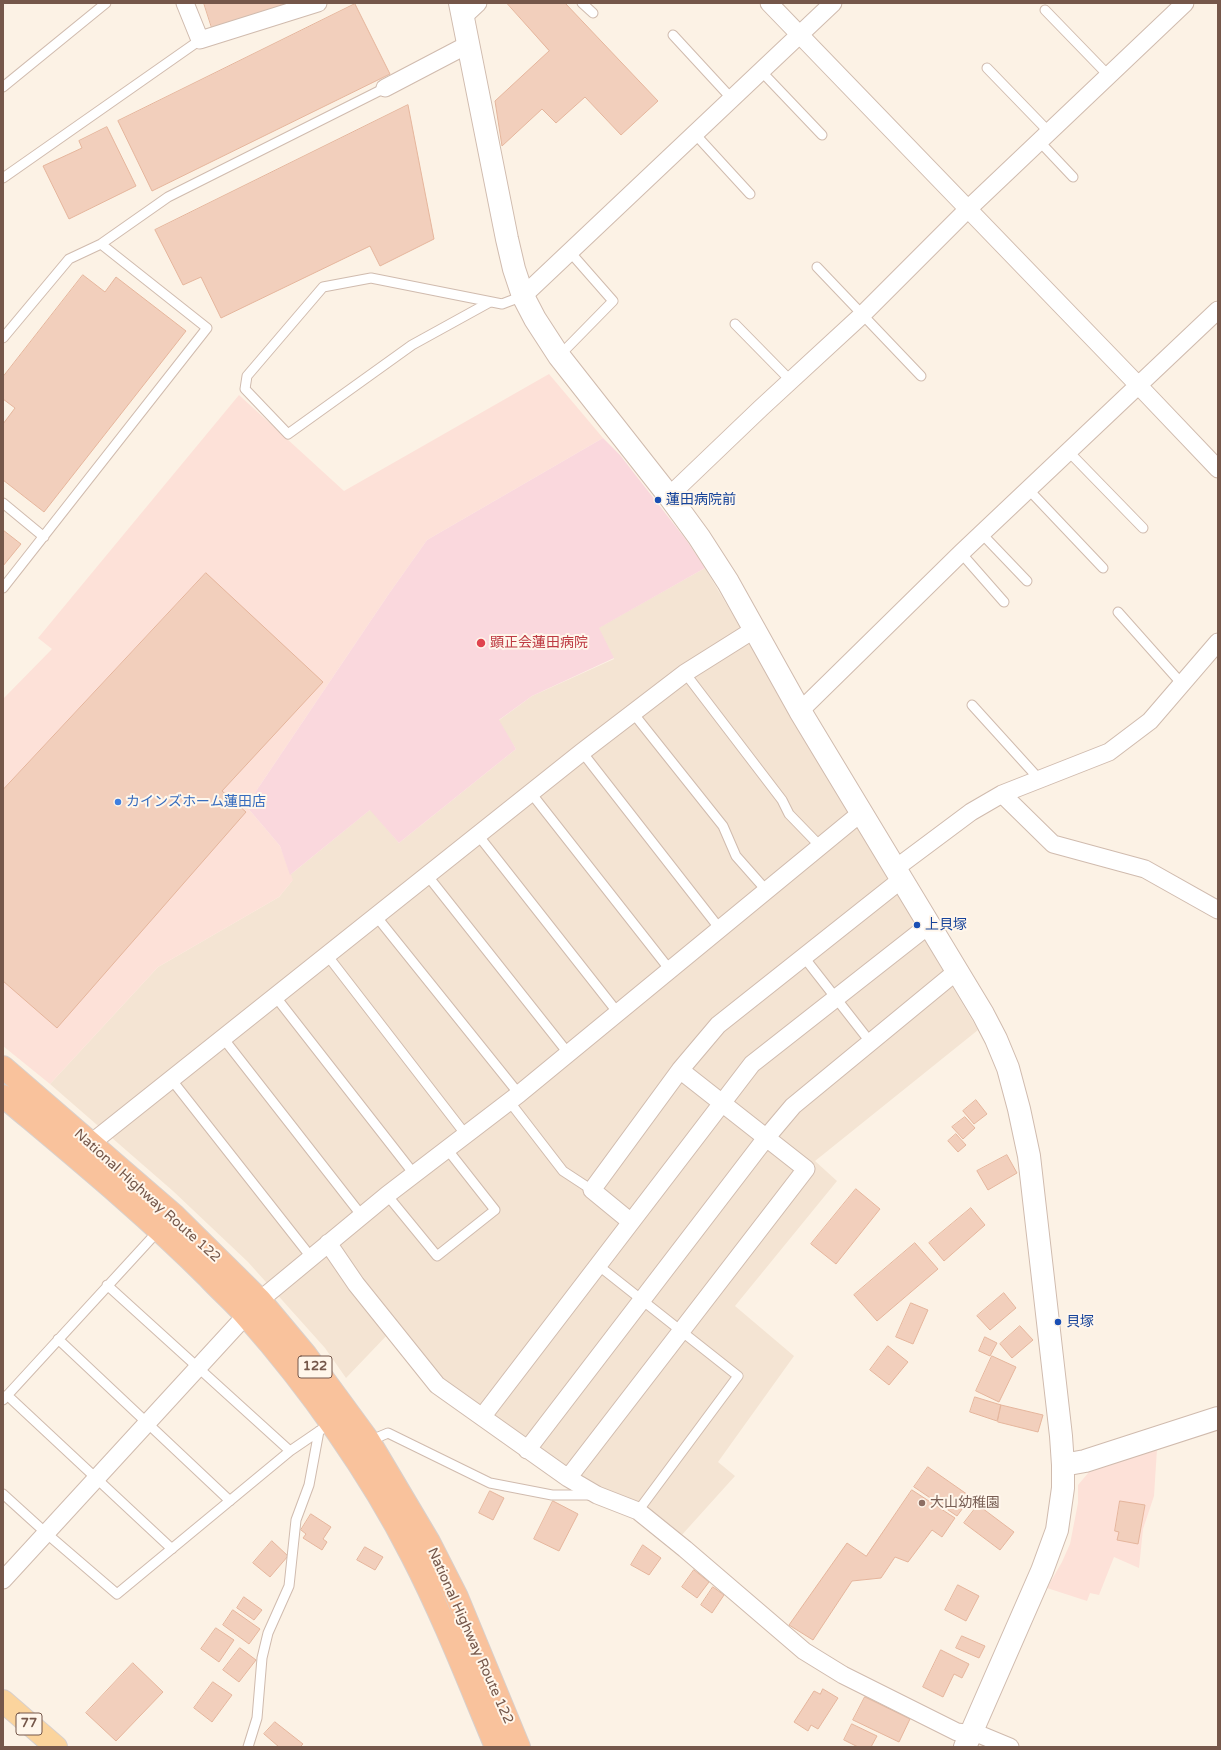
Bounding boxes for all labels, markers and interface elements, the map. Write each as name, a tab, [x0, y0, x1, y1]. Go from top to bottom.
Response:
place label: 蓮田病院前	[666, 492, 736, 508]
marker: 蓮田病院前	[653, 495, 663, 505]
place label: 顕正会蓮田病院	[490, 635, 588, 651]
marker: 顕正会蓮田病院	[475, 637, 487, 649]
place label: カインズホーム蓮田店	[126, 794, 266, 810]
marker: カインズホーム蓮田店	[113, 797, 123, 807]
place label: 上貝塚	[925, 917, 967, 933]
marker: 上貝塚	[912, 920, 922, 930]
street label: National Highway Route 122	[70, 1126, 224, 1266]
place label: 貝塚	[1066, 1314, 1094, 1330]
marker: 貝塚	[1053, 1317, 1063, 1327]
road number: 122	[298, 1356, 332, 1378]
place label: 大山幼稚園	[930, 1495, 1000, 1511]
marker: 大山幼稚園	[917, 1498, 927, 1508]
street label: National Highway Route 122	[423, 1545, 517, 1727]
road number: 77	[16, 1713, 42, 1735]

